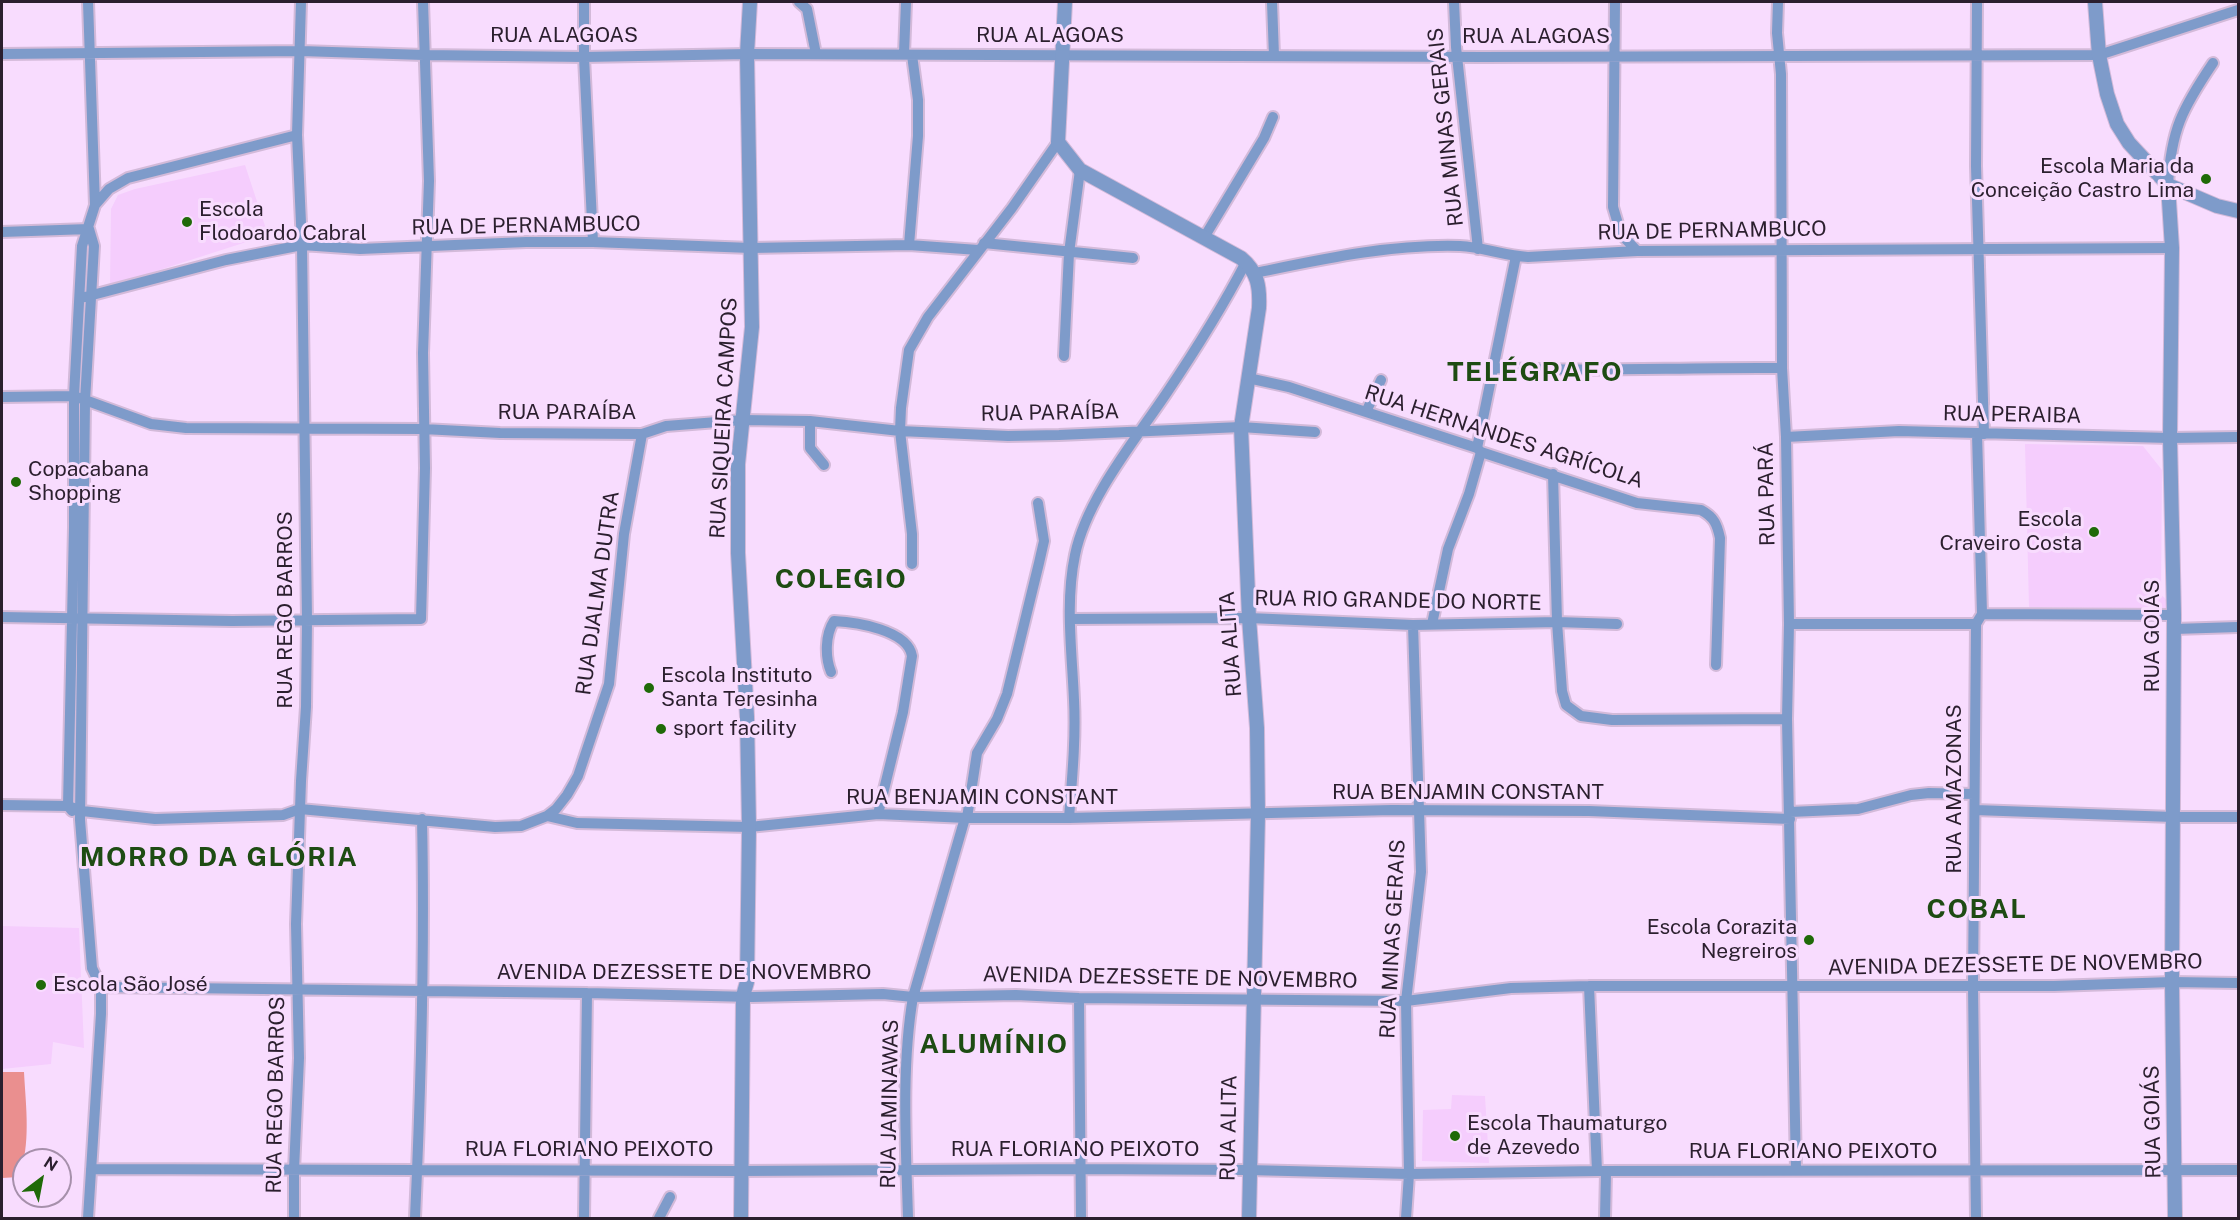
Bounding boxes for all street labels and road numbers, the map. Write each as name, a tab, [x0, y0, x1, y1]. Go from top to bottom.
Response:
street label: RUA ALAGOAS	[490, 23, 638, 49]
street label: RUA ALAGOAS	[976, 23, 1124, 49]
street label: RUA ALAGOAS	[1462, 24, 1610, 50]
street label: RUA MINAS GERAIS	[1423, 26, 1469, 228]
street label: RUA DE PERNAMBUCO	[411, 211, 641, 241]
street label: RUA DE PERNAMBUCO	[1597, 216, 1827, 246]
street label: RUA SIQUEIRA CAMPOS	[705, 297, 743, 539]
street label: RUA HERNANDES AGRÍCOLA	[1361, 380, 1647, 494]
street label: RUA PARAÍBA	[980, 399, 1120, 427]
street label: RUA PARAÍBA	[498, 400, 636, 426]
street label: RUA PERAIBA	[1943, 401, 2081, 429]
street label: RUA PARÁ	[1753, 442, 1781, 546]
street label: RUA DJALMA DUTRA	[571, 489, 625, 697]
street label: RUA REGO BARROS	[273, 511, 299, 709]
street label: RUA GOIÁS	[2140, 579, 2166, 693]
street label: RUA RIO GRANDE DO NORTE	[1254, 586, 1542, 616]
street label: RUA ALITA	[1215, 590, 1247, 698]
street label: RUA AMAZONAS	[1942, 704, 1968, 874]
street label: RUA BENJAMIN CONSTANT	[1332, 780, 1604, 806]
street label: RUA BENJAMIN CONSTANT	[846, 785, 1118, 811]
street label: RUA MINAS GERAIS	[1375, 839, 1411, 1039]
street label: AVENIDA DEZESSETE DE NOVEMBRO	[1827, 949, 2203, 981]
street label: AVENIDA DEZESSETE DE NOVEMBRO	[497, 960, 871, 986]
street label: AVENIDA DEZESSETE DE NOVEMBRO	[982, 962, 1358, 994]
street label: RUA REGO BARROS	[262, 996, 290, 1194]
street label: RUA JAMINAWAS	[876, 1019, 904, 1189]
street label: RUA GOIÁS	[2139, 1065, 2167, 1179]
street label: RUA ALITA	[1215, 1075, 1243, 1181]
street label: RUA FLORIANO PEIXOTO	[465, 1137, 713, 1163]
street label: RUA FLORIANO PEIXOTO	[951, 1137, 1199, 1163]
street label: RUA FLORIANO PEIXOTO	[1689, 1139, 1937, 1165]

